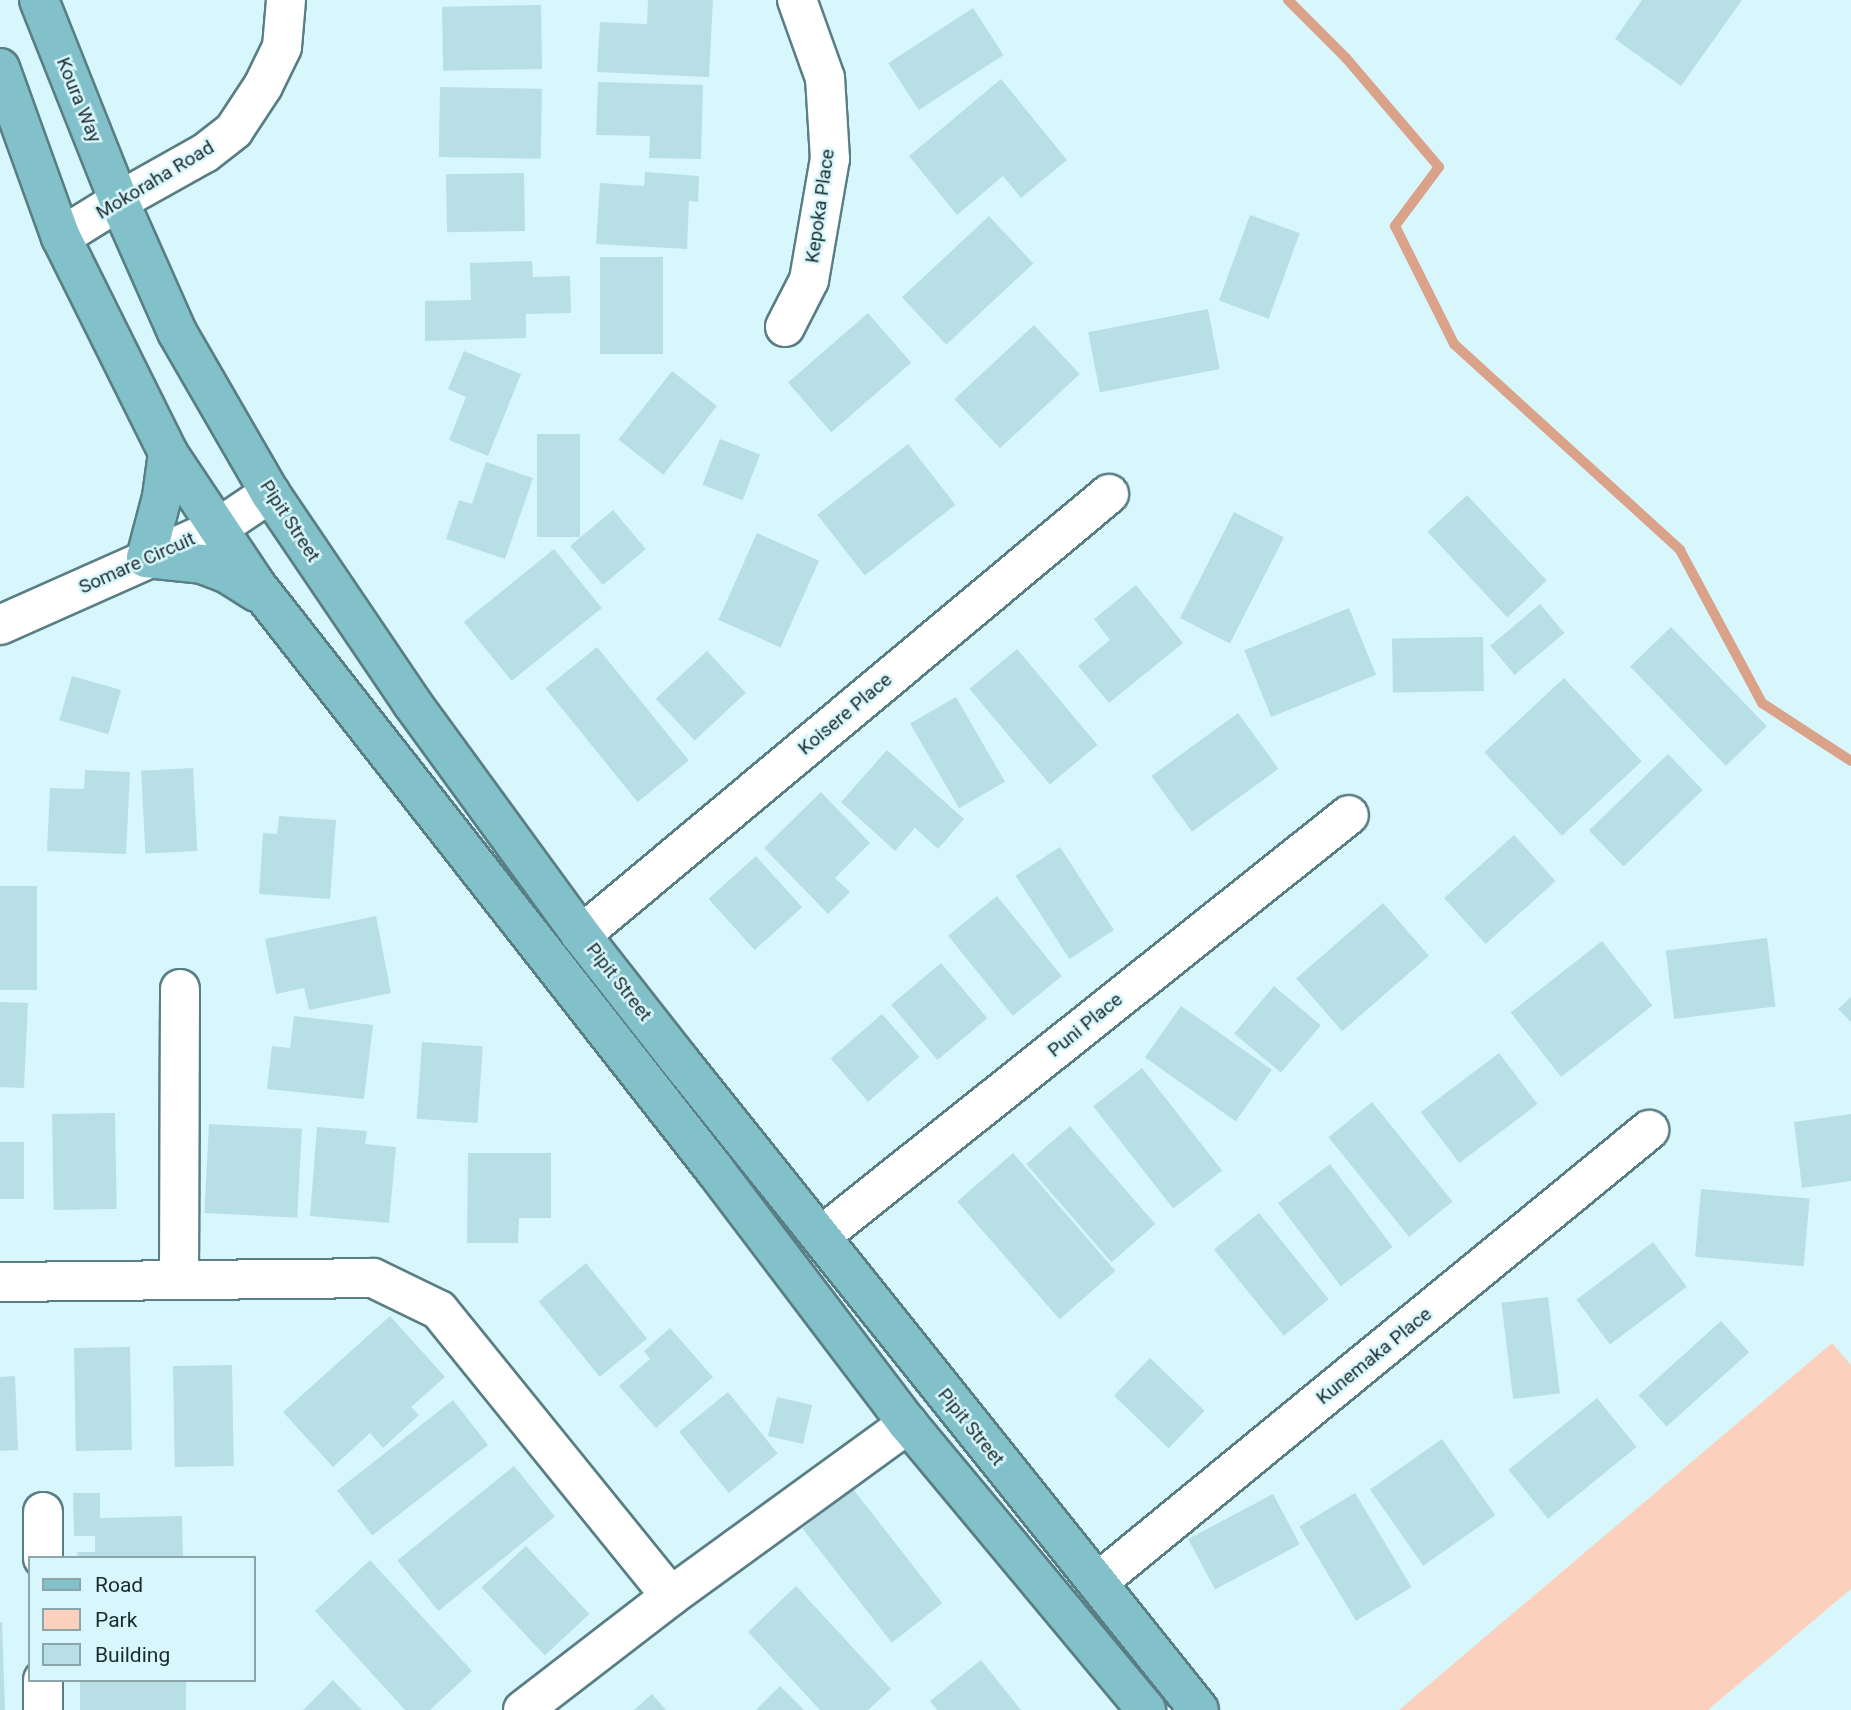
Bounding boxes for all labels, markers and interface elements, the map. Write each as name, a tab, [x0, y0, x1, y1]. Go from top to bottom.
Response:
street label: Koura Way	[52, 54, 106, 146]
street label: Mokoraha Road	[92, 136, 218, 224]
street label: Kepoka Place	[801, 148, 839, 264]
street label: Pipit Street	[255, 476, 325, 566]
street label: Somare Circuit	[75, 527, 199, 599]
street label: Koisere Place	[794, 668, 896, 760]
street label: Pipit Street	[581, 938, 657, 1026]
street label: Puni Place	[1043, 988, 1127, 1062]
street label: Kunemaka Place	[1312, 1303, 1436, 1409]
street label: Pipit Street	[933, 1384, 1009, 1470]
legend	[28, 1556, 256, 1682]
text: Road	[95, 1573, 143, 1597]
text: Park	[95, 1608, 137, 1632]
text: Building	[95, 1643, 170, 1667]

